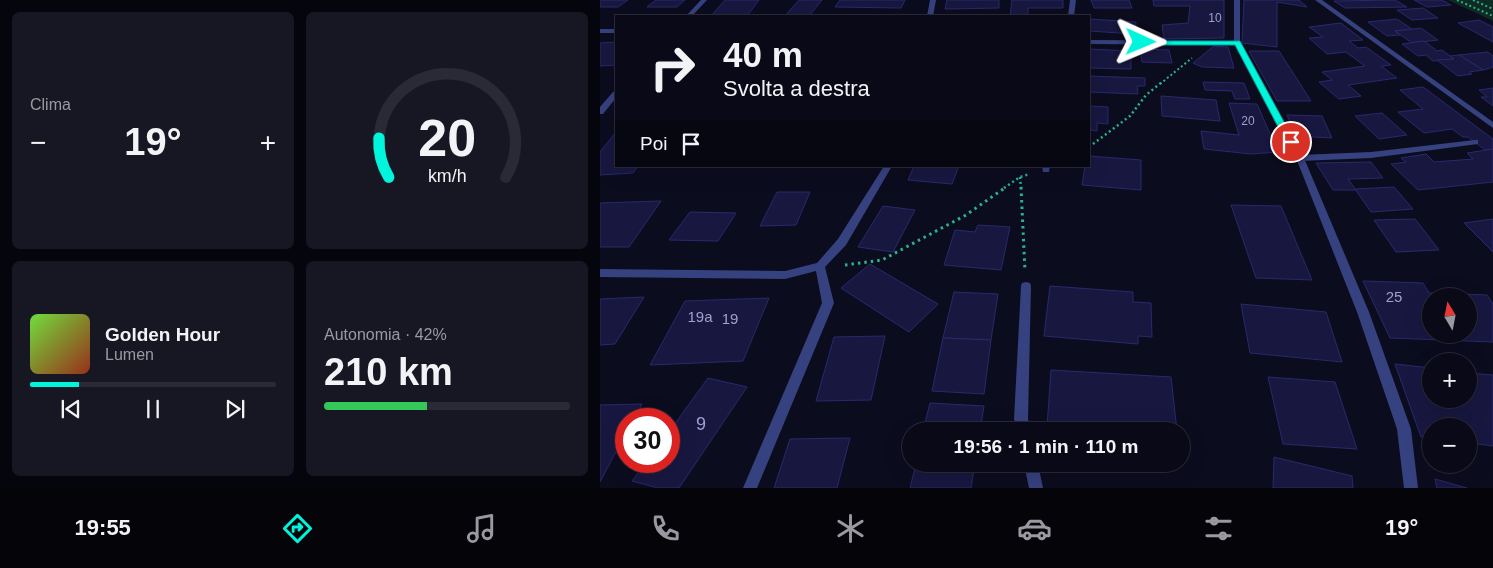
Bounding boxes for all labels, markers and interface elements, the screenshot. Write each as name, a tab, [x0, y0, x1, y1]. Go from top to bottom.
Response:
house number: 10	[1208, 11, 1222, 25]
position arrow	[1114, 15, 1166, 67]
icon: right	[640, 35, 705, 100]
text: 40 m	[723, 35, 803, 74]
text: Svolta a destra	[723, 76, 870, 101]
text: Clima	[30, 96, 71, 113]
text: 20	[418, 109, 476, 167]
house number: 20	[1241, 114, 1255, 128]
text: 19°	[124, 121, 182, 163]
pin	[1270, 121, 1312, 163]
text: −	[30, 127, 46, 158]
text: +	[260, 127, 276, 158]
icon: arrive	[1277, 128, 1305, 156]
icon: arrive	[677, 130, 705, 158]
text: Poi	[640, 133, 667, 154]
text: km/h	[428, 166, 466, 186]
house number: 25	[1386, 288, 1402, 305]
north arrow	[1422, 288, 1478, 342]
map controls	[1422, 288, 1477, 473]
house number: 19a	[687, 308, 713, 325]
house number: 19	[722, 310, 738, 327]
text: Golden Hour	[105, 324, 220, 345]
text: Autonomia · 42%	[324, 326, 447, 343]
text: Lumen	[105, 346, 154, 363]
text: 210 km	[324, 351, 453, 393]
button: +	[1422, 353, 1477, 408]
icon: previous	[57, 395, 85, 423]
icon: pause	[139, 395, 167, 423]
icon: next	[221, 395, 249, 423]
speed limit sign: 30	[615, 408, 680, 473]
house number: 9	[696, 414, 706, 434]
button: −	[1422, 418, 1477, 473]
text: 19:56 · 1 min · 110 m	[954, 436, 1138, 457]
icon: directions	[280, 511, 315, 546]
icon: music	[464, 511, 499, 546]
icon: phone	[648, 511, 683, 546]
icon: climate	[833, 511, 868, 546]
icon: car	[1017, 511, 1052, 546]
icon: filters	[1201, 511, 1236, 546]
text: 19:55	[75, 515, 131, 540]
text: 19°	[1385, 515, 1418, 540]

